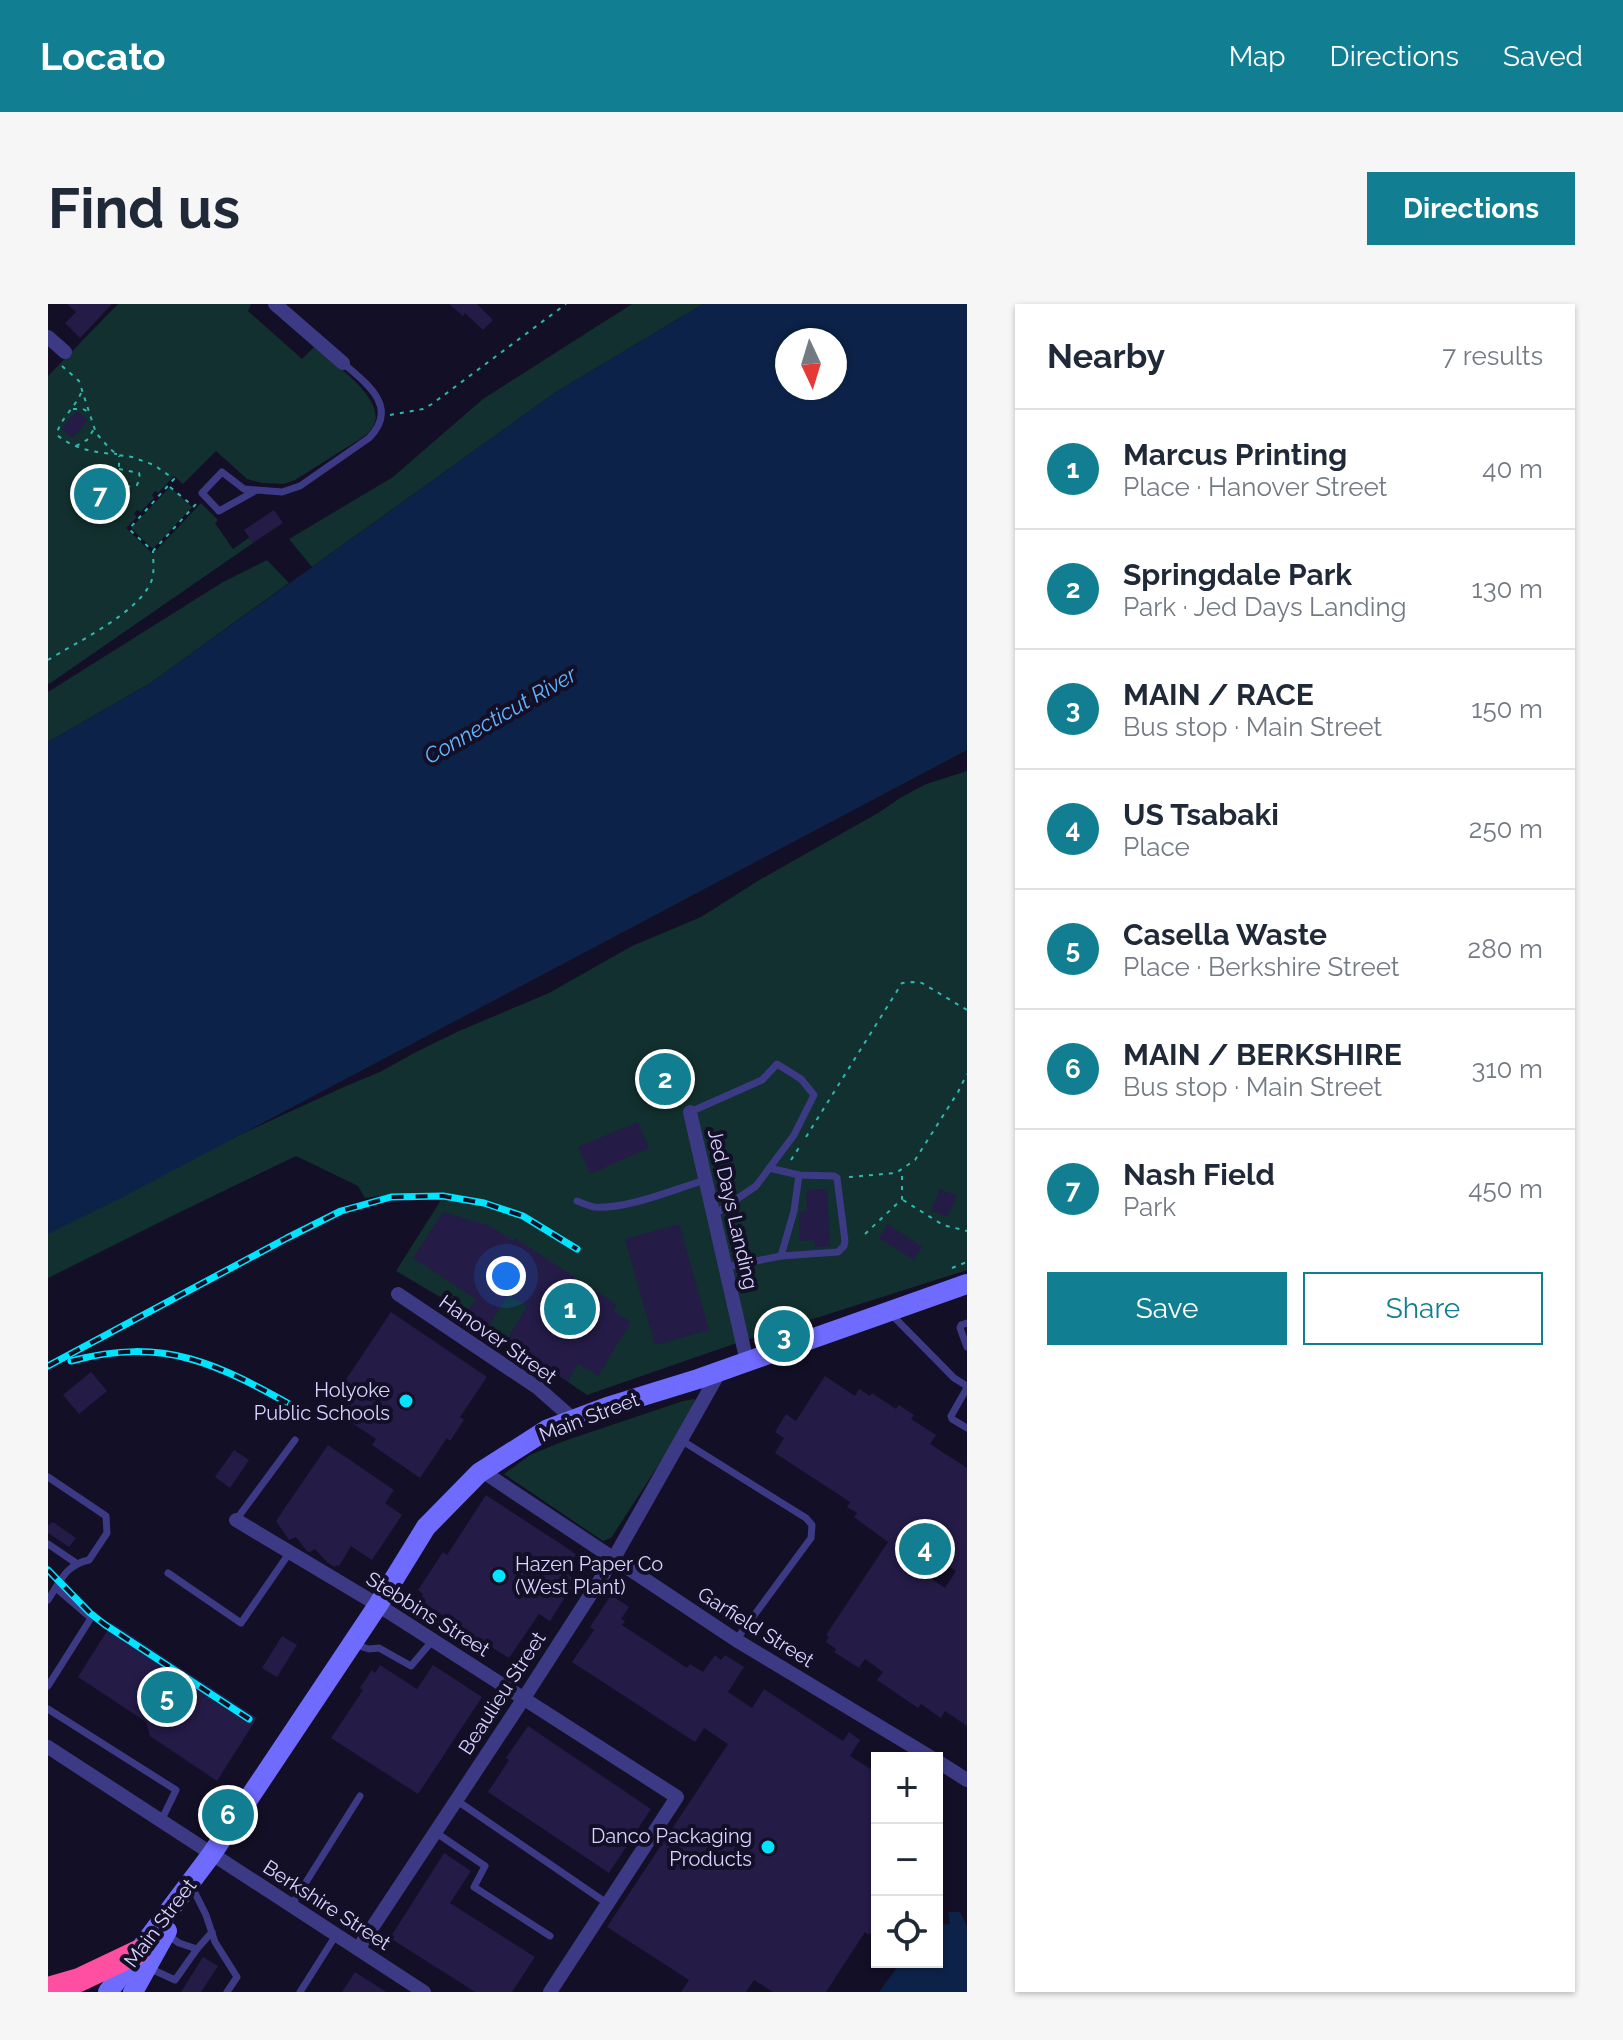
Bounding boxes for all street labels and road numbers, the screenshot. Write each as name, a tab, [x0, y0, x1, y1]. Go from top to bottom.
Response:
street label: Jed Days Landing	[703, 1126, 763, 1292]
street label: Hanover Street	[435, 1290, 562, 1389]
street label: Main Street	[536, 1387, 643, 1447]
street label: Stebbins Street	[362, 1566, 494, 1662]
street label: Garfield Street	[693, 1582, 819, 1672]
street label: Beaulieu Street	[453, 1627, 551, 1759]
street label: Berkshire Street	[259, 1855, 396, 1955]
street label: Main Street	[119, 1874, 201, 1972]

